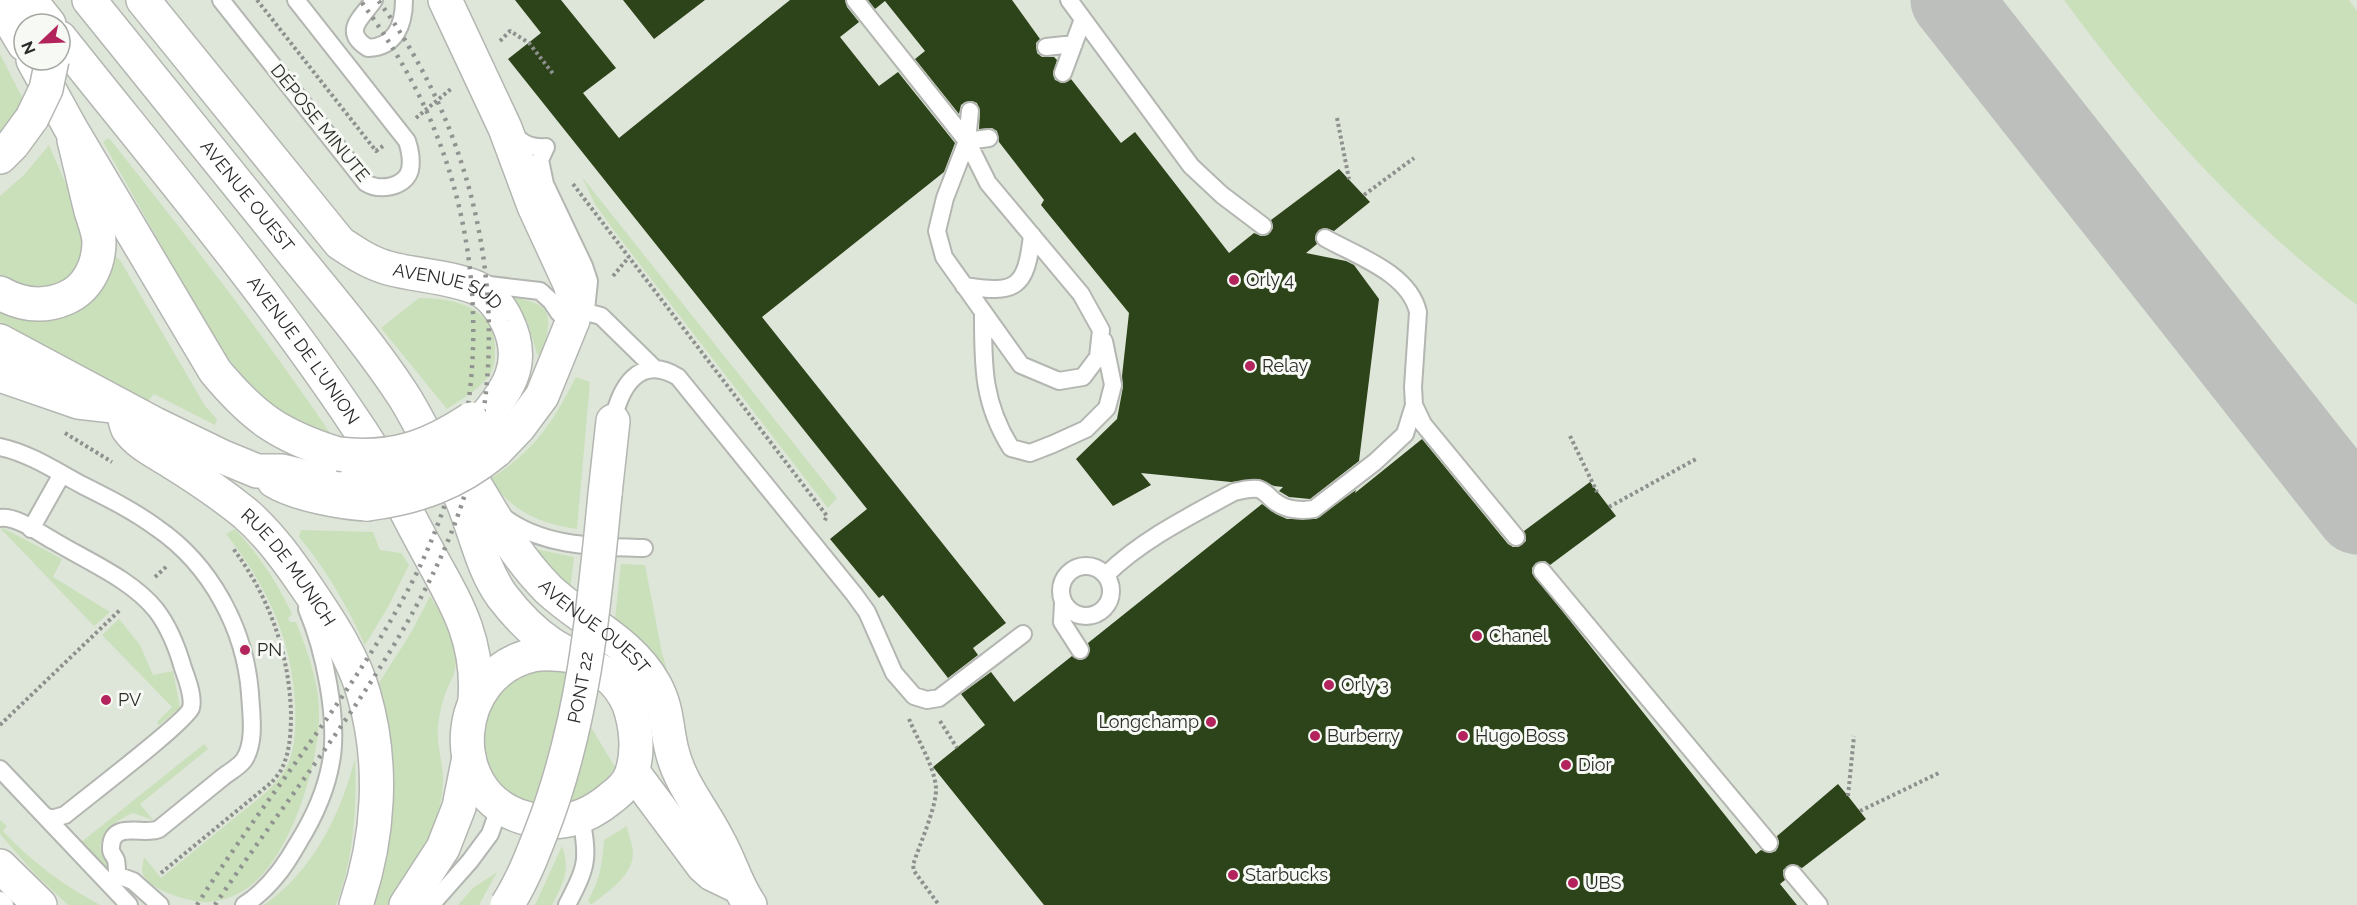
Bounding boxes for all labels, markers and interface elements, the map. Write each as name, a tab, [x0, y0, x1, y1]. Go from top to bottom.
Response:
north arrow	[12, 12, 72, 72]
text: N	[18, 38, 40, 57]
street label: DÉPOSE MINUTE	[267, 59, 375, 186]
street label: AVENUE OUEST	[196, 136, 299, 256]
street label: AVENUE SUD	[391, 259, 507, 313]
place label: Orly 4	[1246, 269, 1294, 290]
street label: AVENUE DE L'UNION	[243, 272, 364, 428]
marker: Orly 4	[1227, 273, 1241, 287]
place label: Relay	[1262, 355, 1308, 376]
marker: Relay	[1243, 359, 1257, 373]
street label: RUE DE MUNICH	[237, 504, 340, 630]
street label: AVENUE OUEST	[535, 575, 655, 677]
place label: Chanel	[1489, 625, 1548, 646]
marker: Chanel	[1470, 629, 1484, 643]
place label: PN	[257, 639, 282, 660]
marker: PN	[238, 643, 252, 657]
street label: PONT 22	[563, 650, 597, 725]
place label: Orly 3	[1341, 674, 1389, 695]
marker: Orly 3	[1322, 678, 1336, 692]
place label: PV	[118, 689, 141, 710]
marker: PV	[99, 693, 113, 707]
place label: Longchamp	[1099, 711, 1199, 732]
marker: Longchamp	[1204, 715, 1218, 729]
place label: Burberry	[1327, 725, 1400, 746]
place label: Hugo Boss	[1475, 725, 1566, 746]
marker: Burberry	[1308, 729, 1322, 743]
marker: Hugo Boss	[1456, 729, 1470, 743]
place label: Dior	[1578, 754, 1613, 775]
marker: Dior	[1559, 758, 1573, 772]
place label: Starbucks	[1245, 864, 1328, 885]
marker: Starbucks	[1226, 868, 1240, 882]
place label: UBS	[1585, 872, 1622, 893]
marker: UBS	[1566, 876, 1580, 890]

